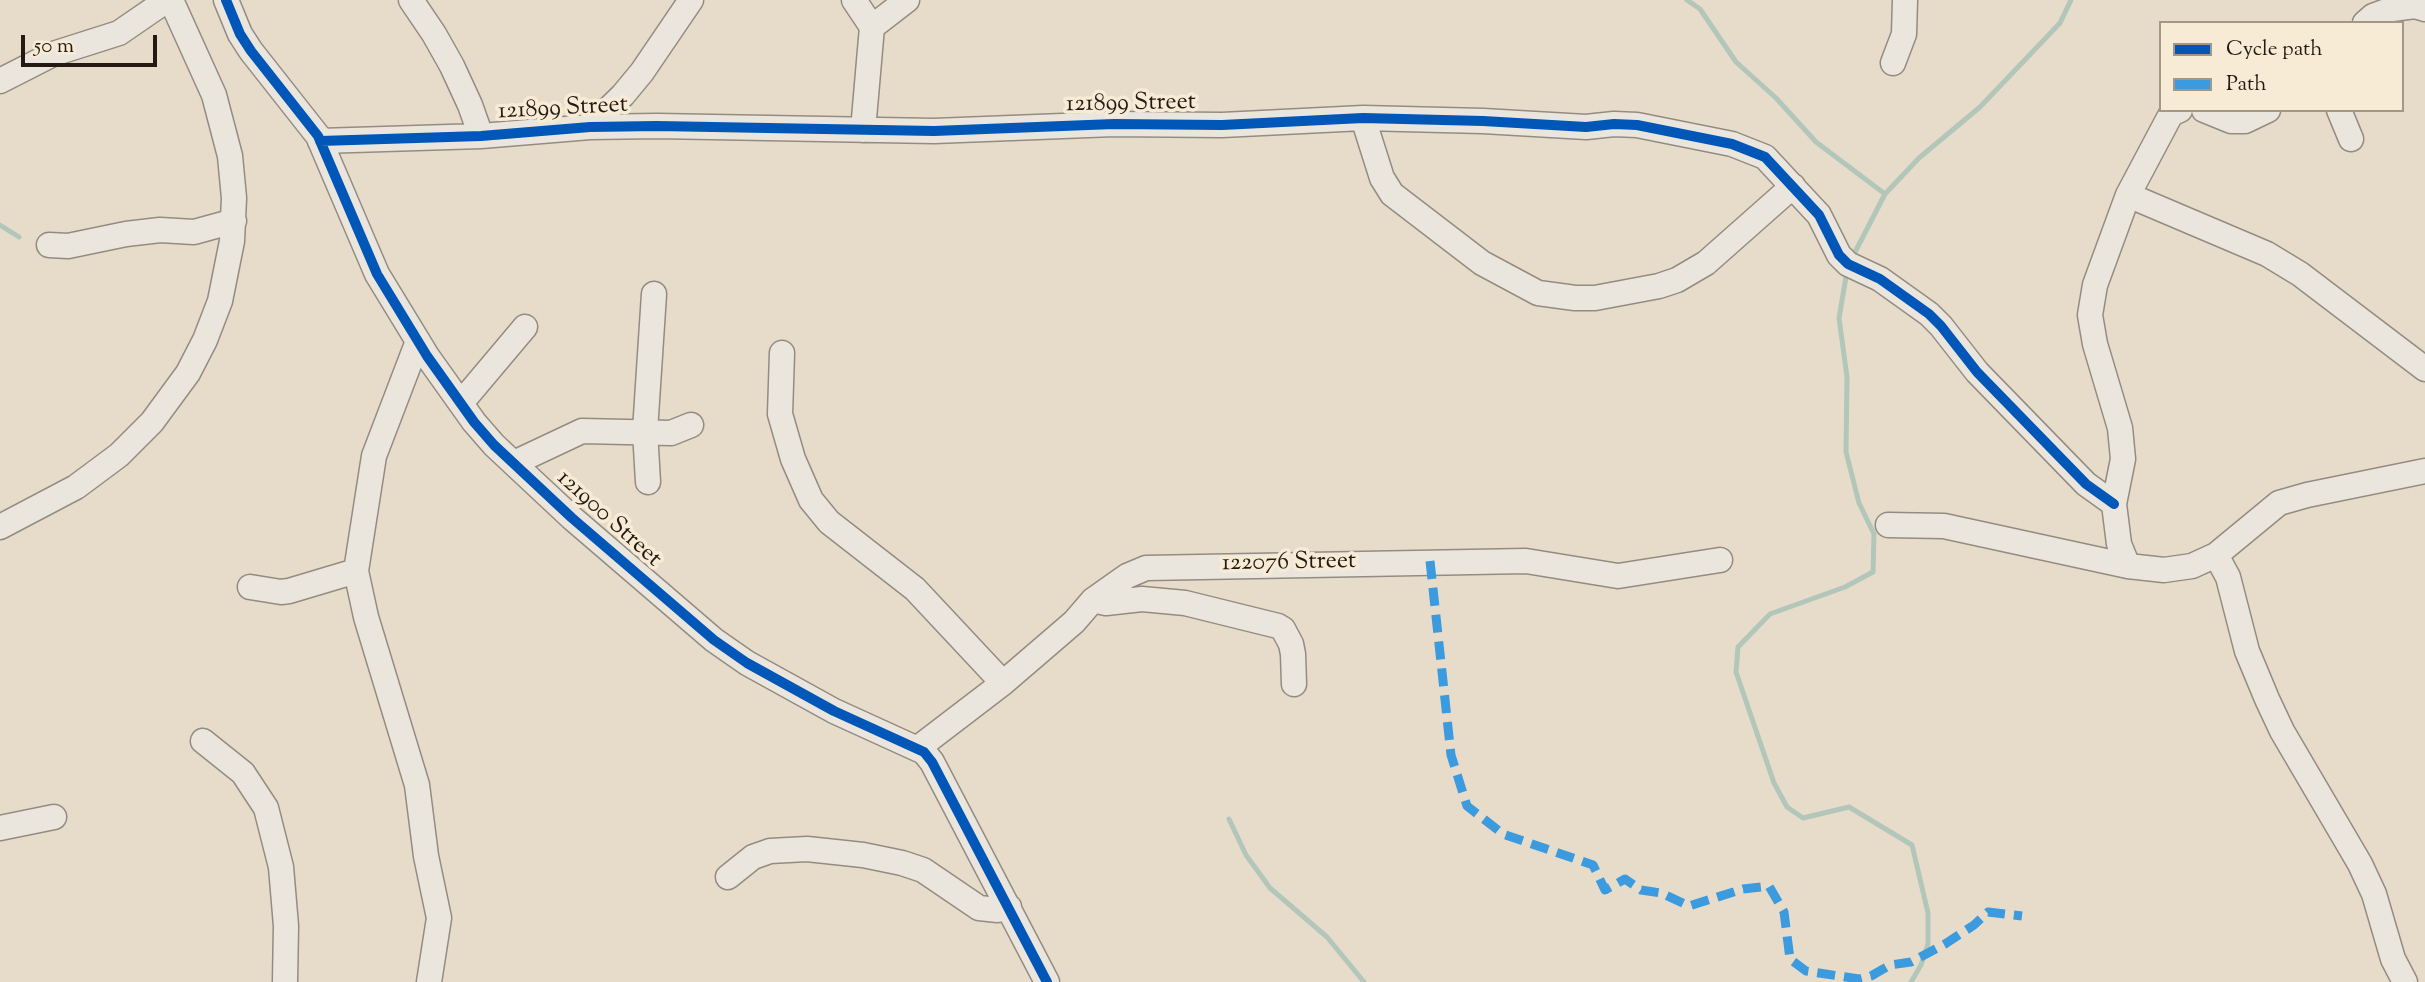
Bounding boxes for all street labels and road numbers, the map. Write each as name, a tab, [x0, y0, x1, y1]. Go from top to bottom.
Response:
street label: 121899 Street	[1066, 89, 1196, 121]
street label: 121899 Street	[497, 92, 629, 128]
street label: 121900 Street	[550, 465, 666, 575]
street label: 122076 Street	[1222, 548, 1356, 580]

